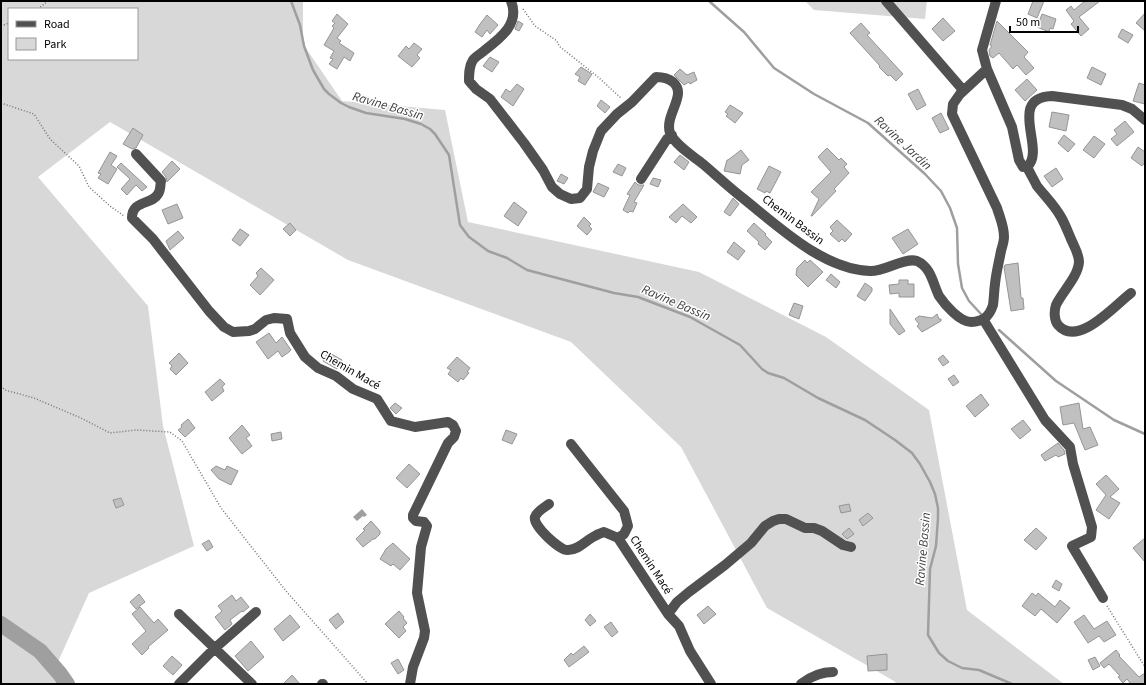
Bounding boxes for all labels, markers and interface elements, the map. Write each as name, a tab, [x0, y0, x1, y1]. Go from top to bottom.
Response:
legend	[8, 8, 138, 60]
scale bar	[1010, 8, 1078, 34]
text: 50 m	[1016, 14, 1040, 31]
text: Road	[44, 16, 70, 33]
text: Park	[44, 36, 66, 53]
water label: Ravine Bassin	[350, 87, 426, 125]
water label: Ravine Jardin	[870, 112, 936, 174]
street label: Chemin Bassin	[758, 191, 828, 249]
water label: Ravine Bassin	[639, 280, 713, 326]
street label: Chemin Macé	[317, 346, 383, 394]
water label: Ravine Bassin	[911, 512, 935, 586]
street label: Chemin Macé	[626, 532, 676, 598]

